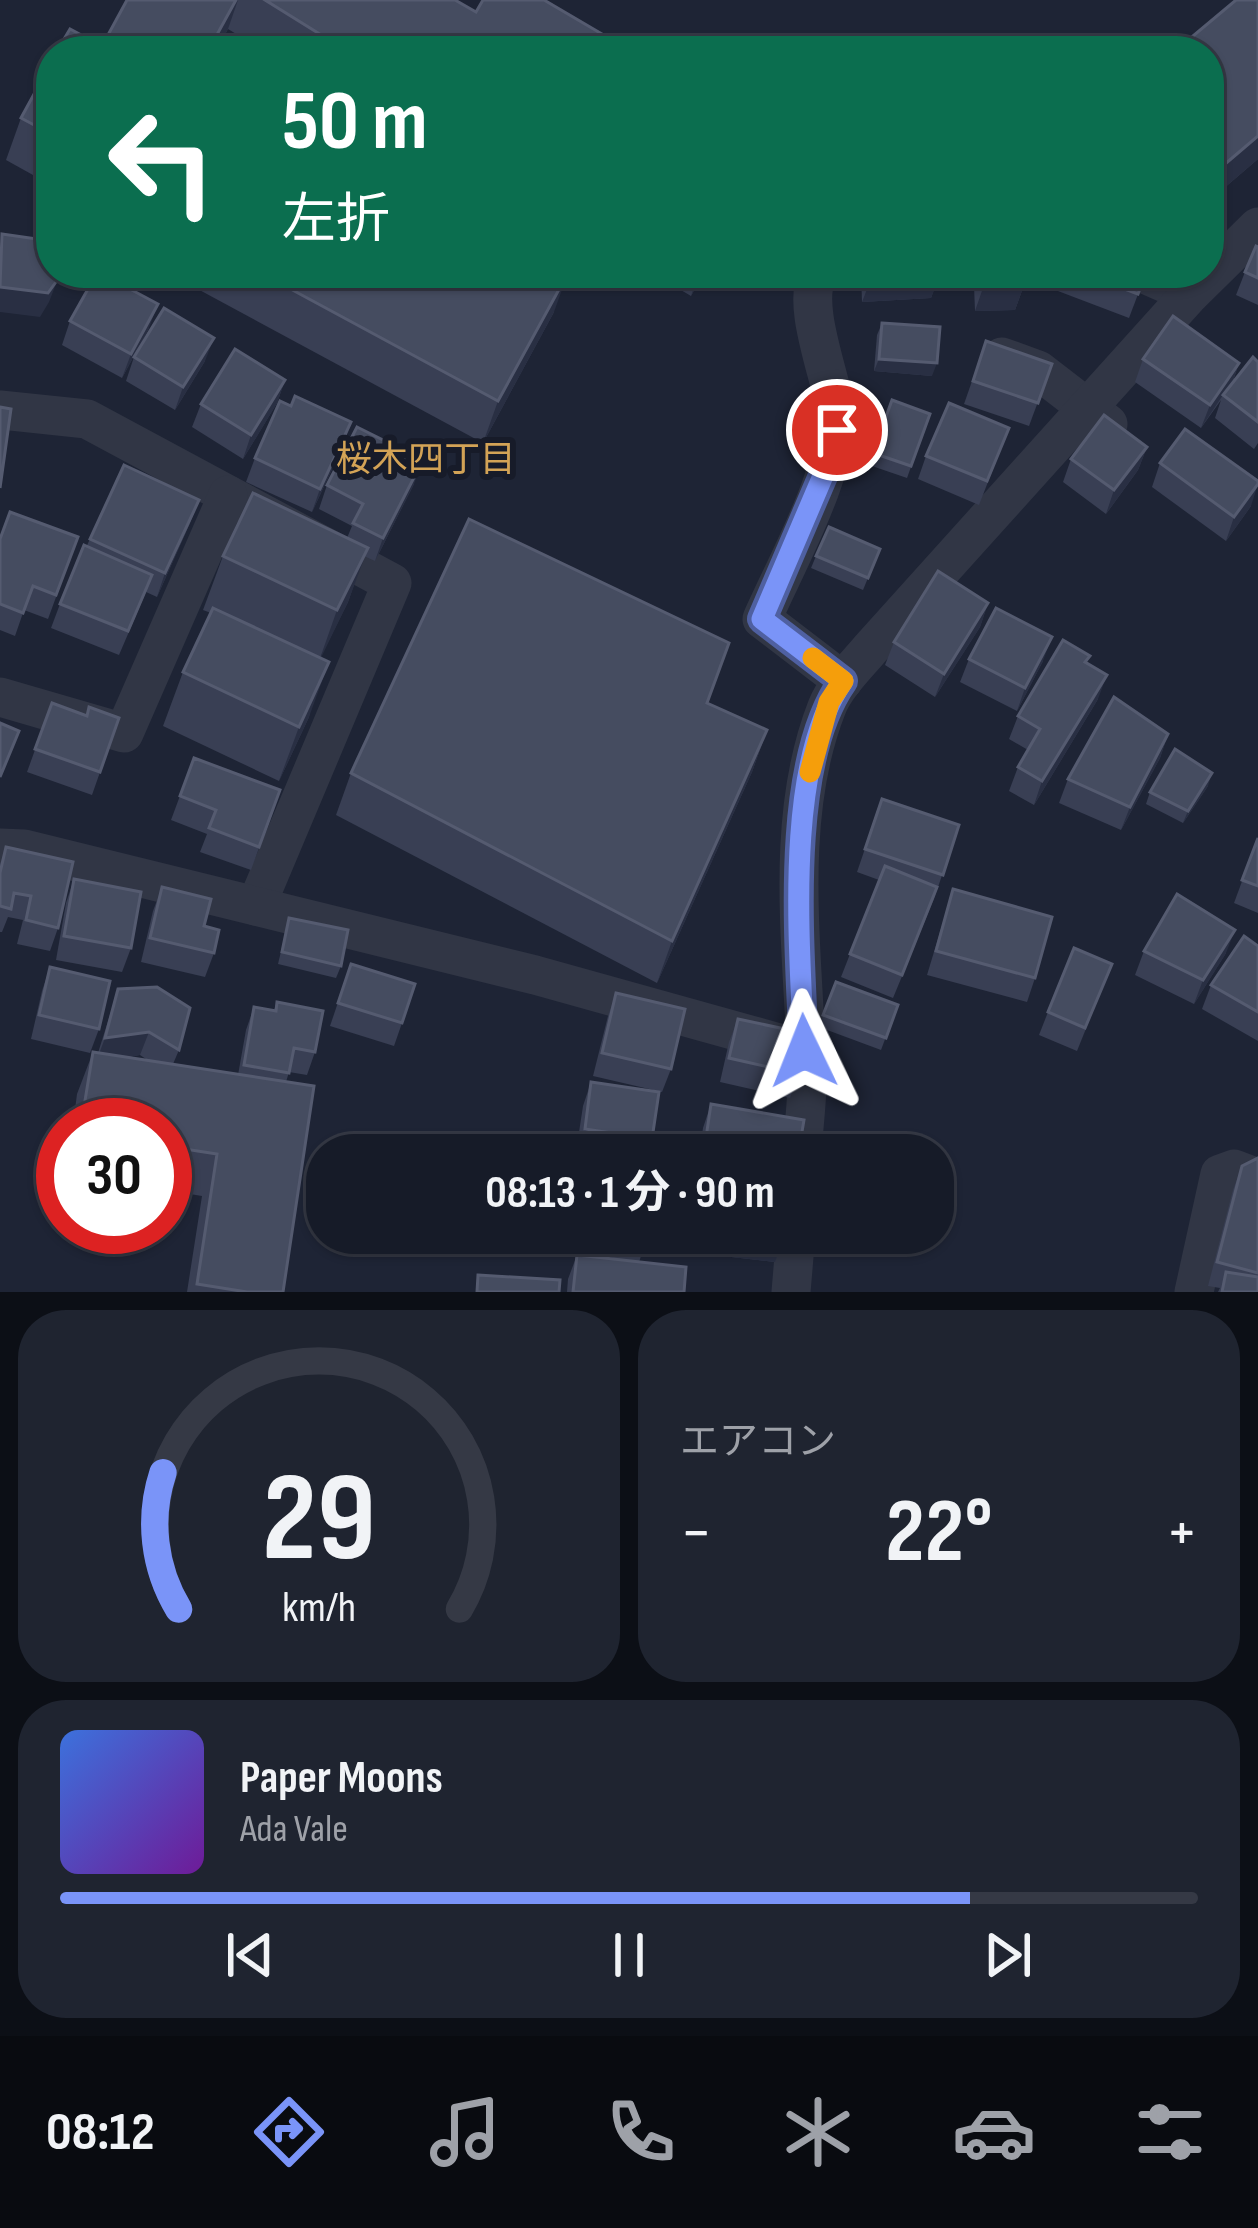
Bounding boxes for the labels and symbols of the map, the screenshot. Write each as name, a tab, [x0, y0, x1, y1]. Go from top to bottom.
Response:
pin	[786, 379, 888, 481]
district label: 桜木四丁目	[336, 439, 516, 482]
position arrow	[741, 988, 867, 1114]
speed limit sign: 30	[36, 1098, 192, 1254]

